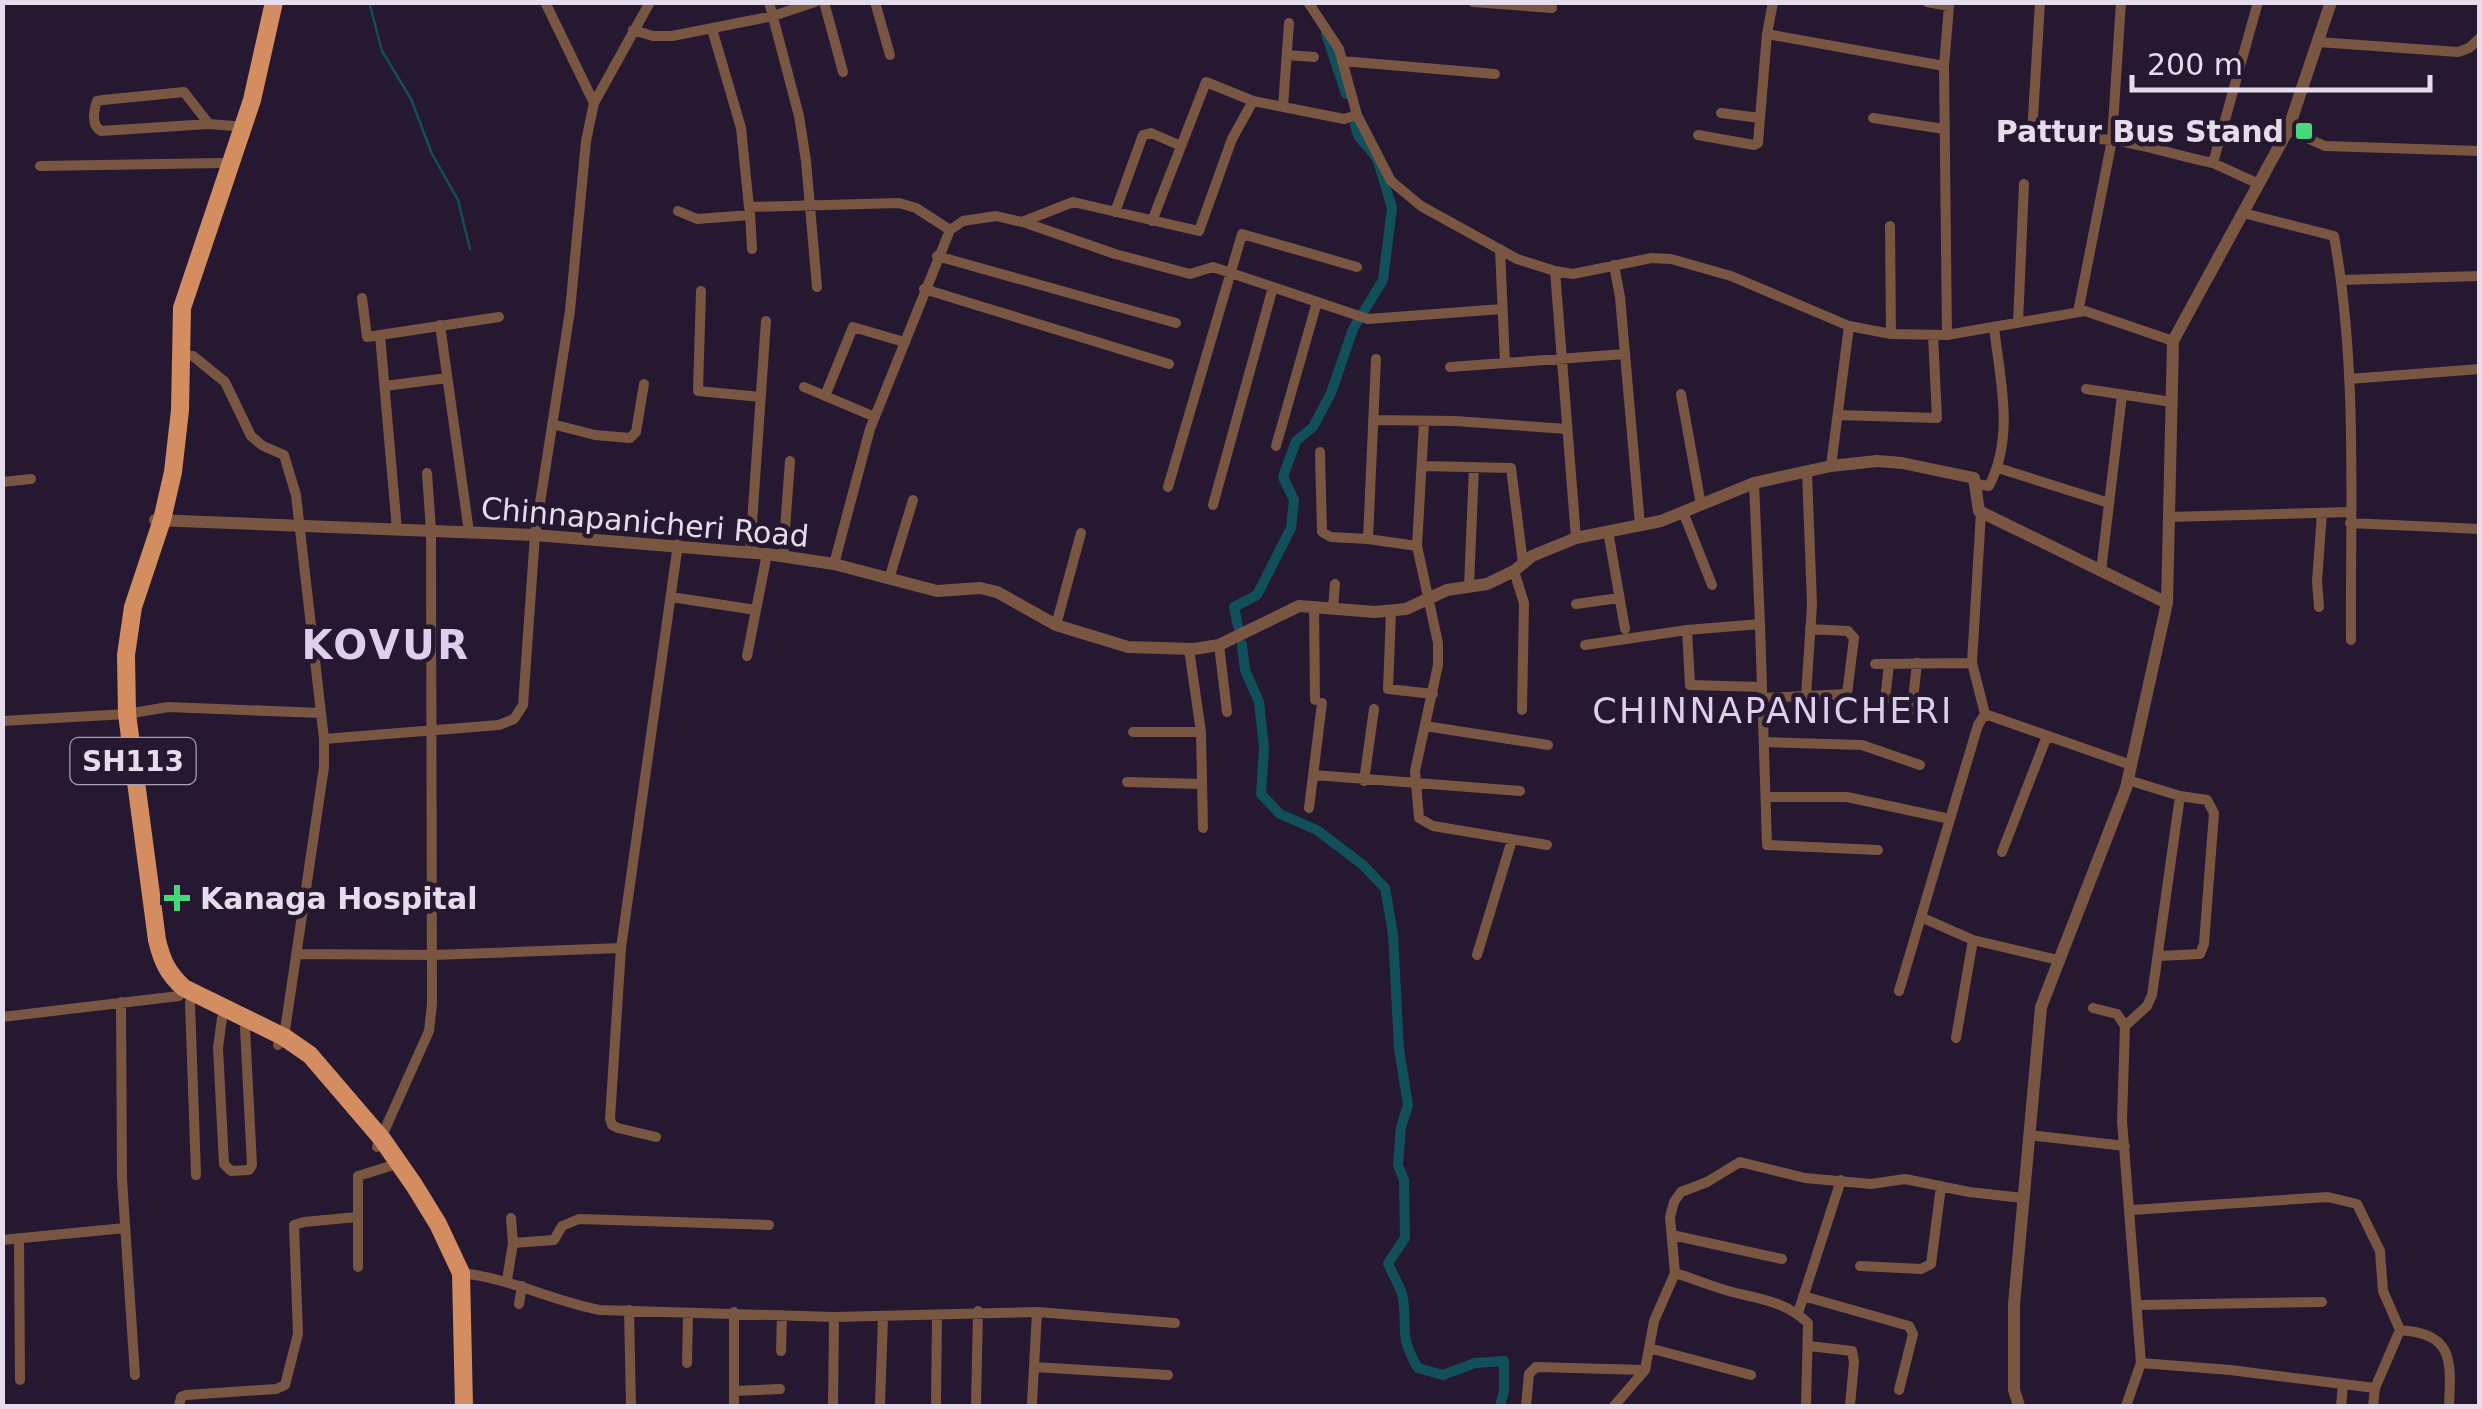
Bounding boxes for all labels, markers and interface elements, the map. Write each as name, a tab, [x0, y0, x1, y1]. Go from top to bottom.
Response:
scale bar	[2132, 30, 2430, 92]
text: 200 m	[2147, 47, 2243, 82]
place label: Pattur Bus Stand	[1996, 114, 2284, 149]
marker: Pattur Bus Stand	[2293, 120, 2315, 142]
street label: Chinnapanicheri Road	[480, 490, 810, 554]
district label: KOVUR	[302, 622, 470, 668]
district label: CHINNAPANICHERI	[1592, 691, 1954, 731]
road number: SH113	[70, 738, 196, 784]
place label: Kanaga Hospital	[200, 881, 477, 916]
marker: Kanaga Hospital	[164, 885, 190, 911]

